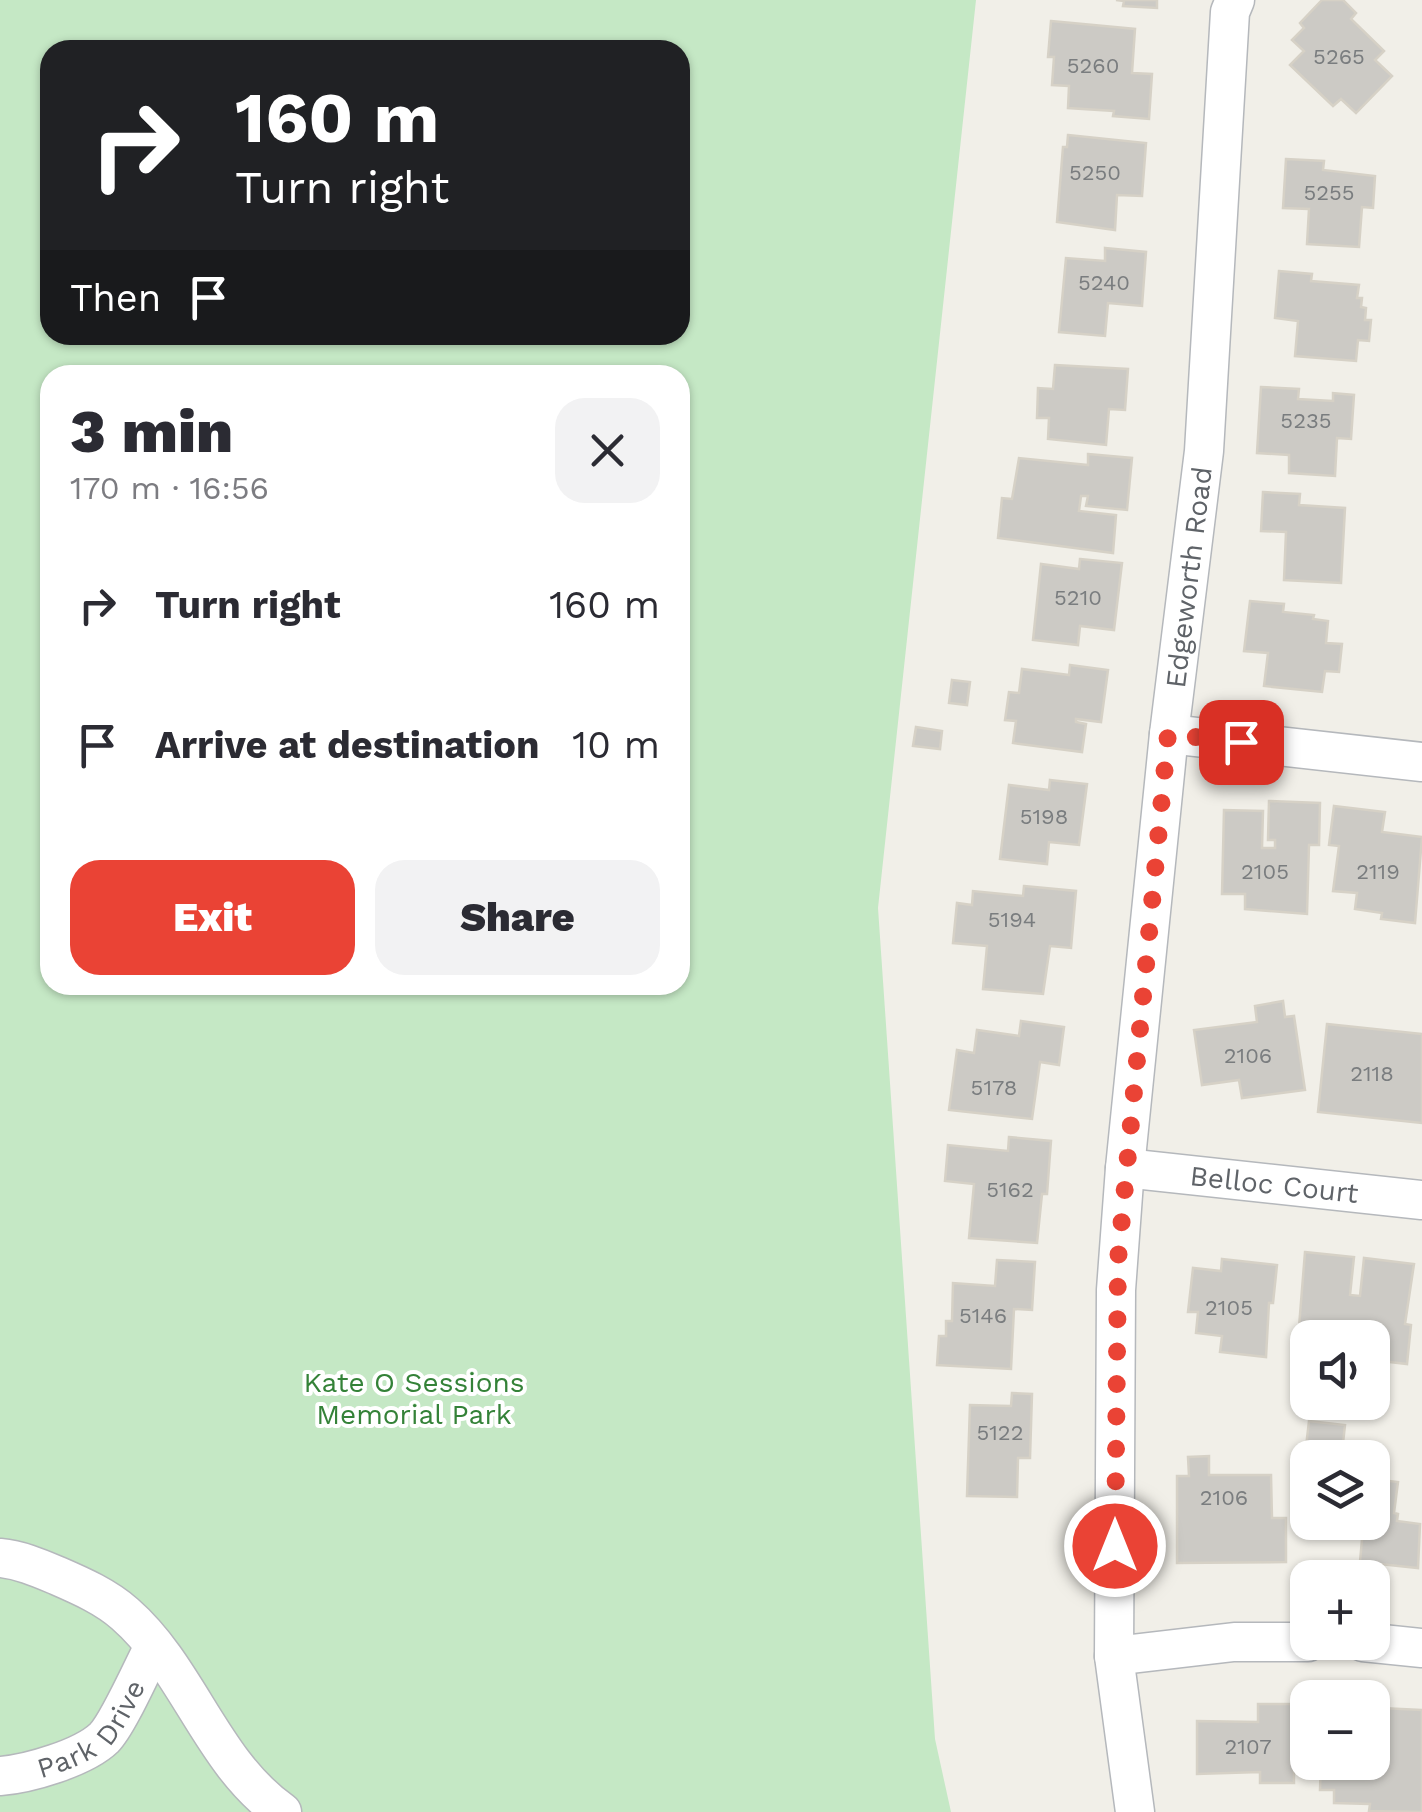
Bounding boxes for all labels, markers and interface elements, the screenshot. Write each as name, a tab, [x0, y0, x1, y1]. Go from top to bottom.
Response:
house number: 5265	[1313, 44, 1365, 69]
house number: 5260	[1067, 53, 1119, 78]
text: 160 m	[235, 77, 439, 159]
icon: right	[70, 80, 200, 210]
house number: 5250	[1069, 160, 1121, 185]
text: Turn right	[235, 161, 449, 214]
house number: 5255	[1303, 180, 1355, 205]
icon: arrive	[181, 270, 236, 325]
house number: 5240	[1078, 270, 1130, 295]
text: Then	[70, 276, 161, 320]
text: 3 min	[70, 396, 233, 467]
button: close	[555, 398, 660, 503]
house number: 5235	[1280, 408, 1332, 433]
street label: Edgeworth Road	[1158, 464, 1218, 690]
text: 170 m · 16:56	[70, 469, 269, 507]
icon: right	[70, 578, 125, 633]
text: Turn right	[155, 583, 341, 627]
text: 160 m	[549, 583, 660, 627]
house number: 5210	[1054, 585, 1102, 610]
pin	[1199, 700, 1284, 785]
icon: arrive	[1214, 715, 1269, 770]
icon: arrive	[70, 718, 125, 773]
text: Arrive at destination	[155, 723, 540, 767]
text: 10 m	[572, 723, 660, 767]
house number: 5198	[1020, 804, 1068, 829]
house number: 2105	[1241, 859, 1289, 884]
house number: 2119	[1356, 859, 1400, 884]
button: Exit	[70, 860, 355, 975]
button: Share	[375, 860, 660, 975]
house number: 5194	[988, 907, 1036, 932]
house number: 2106	[1224, 1043, 1272, 1068]
house number: 2118	[1350, 1061, 1394, 1086]
house number: 5178	[971, 1075, 1017, 1100]
street label: Belloc Court	[1188, 1159, 1360, 1210]
house number: 5162	[986, 1177, 1034, 1202]
house number: 2105	[1205, 1295, 1253, 1320]
house number: 5146	[959, 1303, 1007, 1328]
map controls	[1290, 1320, 1390, 1780]
button: sound	[1290, 1320, 1390, 1420]
park label: Kate O Sessions Memorial Park	[303, 1366, 525, 1431]
house number: 5122	[976, 1420, 1024, 1445]
button: layers	[1290, 1440, 1390, 1540]
house number: 2106	[1200, 1485, 1248, 1510]
position arrow	[1063, 1494, 1167, 1598]
button: +	[1290, 1560, 1390, 1660]
street label: Park Drive	[33, 1674, 151, 1785]
button: −	[1290, 1680, 1390, 1780]
house number: 2107	[1225, 1734, 1272, 1759]

